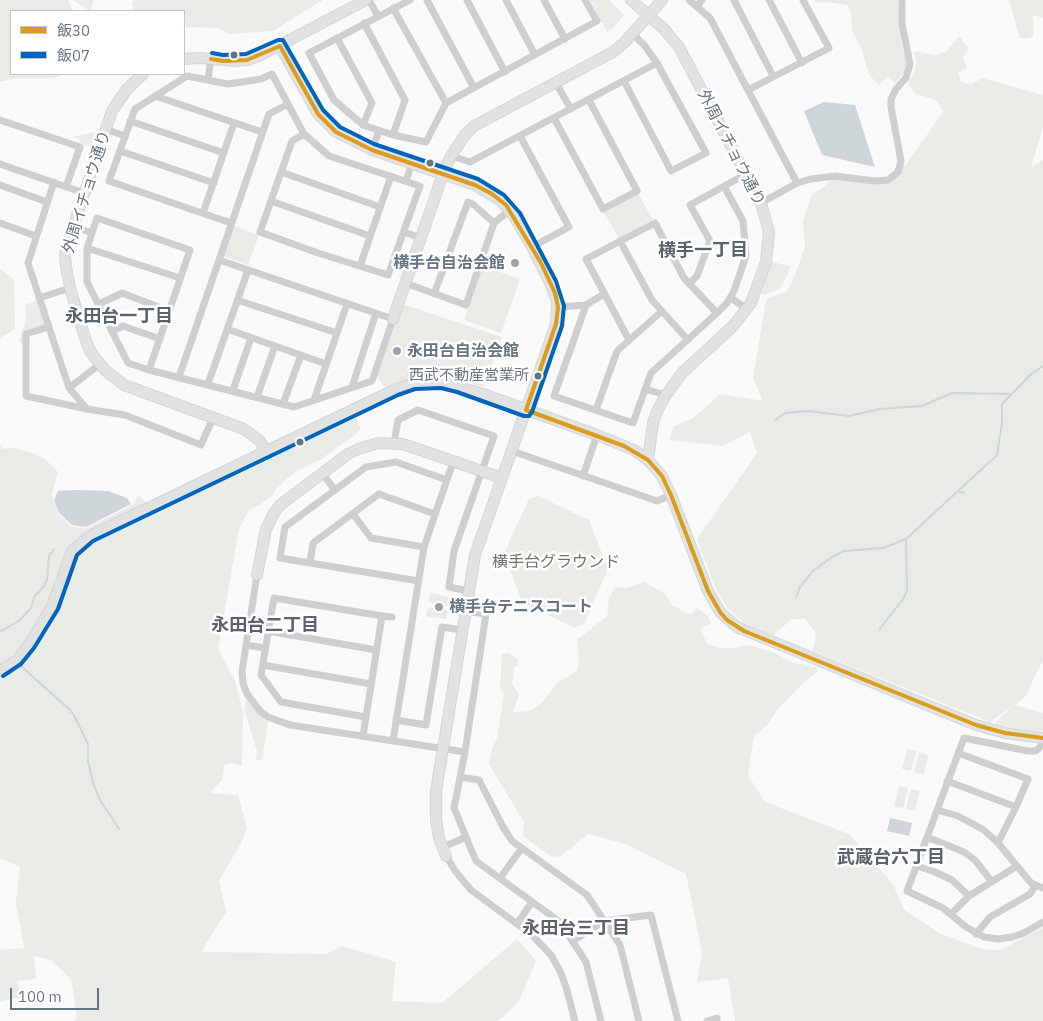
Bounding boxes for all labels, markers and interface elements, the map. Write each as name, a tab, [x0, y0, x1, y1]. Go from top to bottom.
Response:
legend	[10, 10, 185, 75]
text: 飯30	[57, 21, 90, 40]
text: 飯07	[57, 46, 90, 65]
unlabelled marker	[229, 50, 239, 60]
street label: 外周イチョウ通り	[693, 87, 769, 209]
street label: 外周イチョウ通り	[59, 128, 115, 256]
unlabelled marker	[425, 158, 435, 168]
district label: 横手一丁目	[658, 240, 748, 262]
place label: 横手台自治会館	[393, 253, 505, 273]
marker: 横手台自治会館	[509, 257, 521, 269]
district label: 永田台一丁目	[65, 306, 173, 328]
place label: 永田台自治会館	[407, 341, 519, 361]
marker: 永田台自治会館	[391, 345, 403, 357]
place label: 西武不動産営業所	[409, 367, 529, 385]
marker: 西武不動産営業所	[533, 371, 543, 381]
unlabelled marker	[295, 437, 305, 447]
park label: 横手台グラウンド	[492, 552, 620, 572]
place label: 横手台テニスコート	[449, 597, 593, 617]
marker: 横手台テニスコート	[433, 601, 445, 613]
district label: 永田台二丁目	[211, 615, 319, 637]
district label: 武蔵台六丁目	[837, 847, 945, 869]
district label: 永田台三丁目	[522, 918, 630, 940]
scale bar	[12, 978, 101, 1010]
text: 100 m	[18, 987, 62, 1006]

